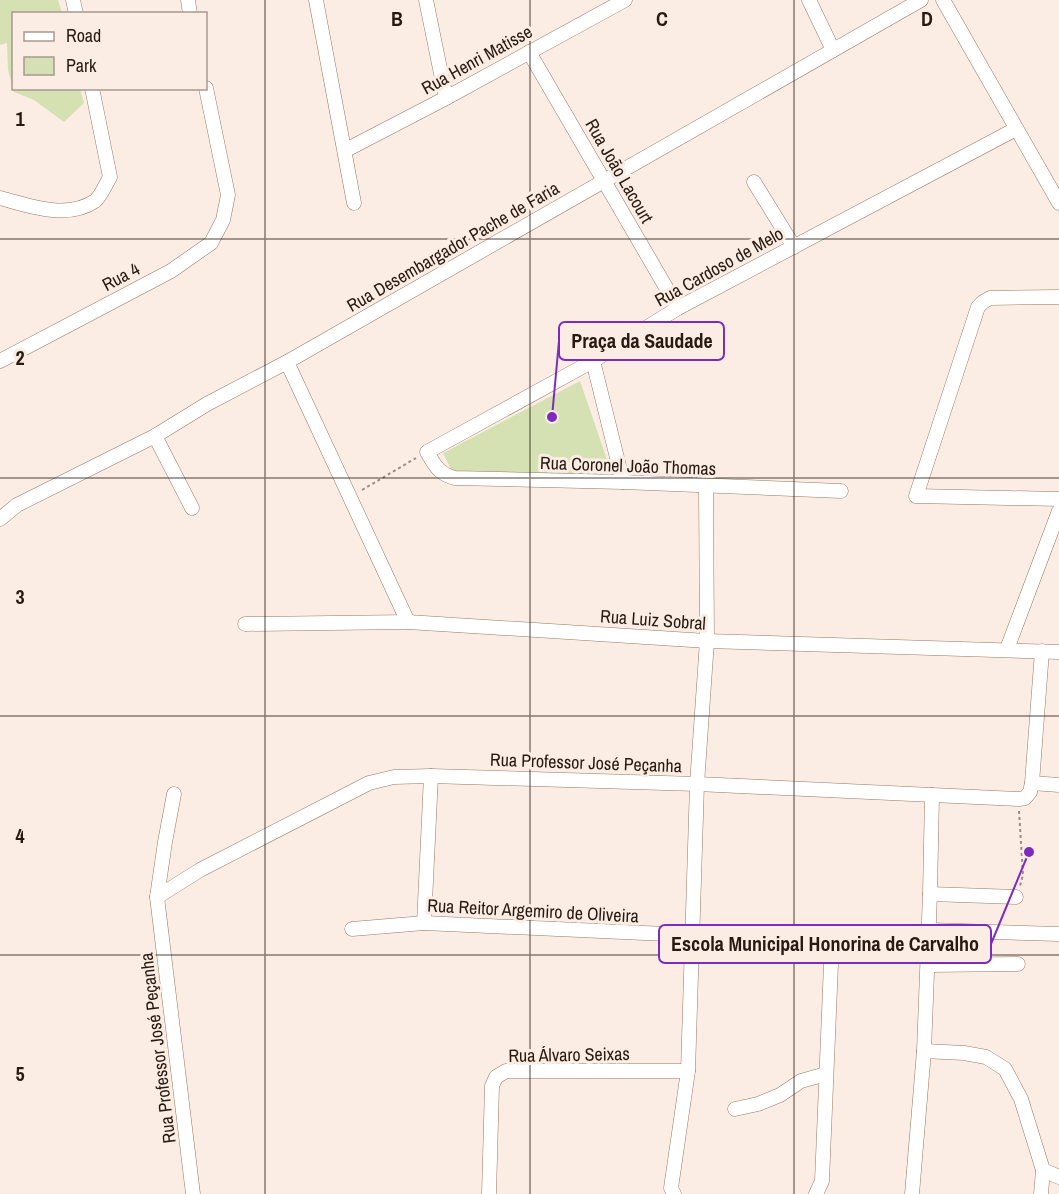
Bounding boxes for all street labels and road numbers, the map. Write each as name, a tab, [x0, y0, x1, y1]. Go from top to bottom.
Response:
street label: Rua Henri Matisse	[417, 19, 537, 100]
street label: Rua João Lacourt	[579, 114, 659, 227]
street label: Rua Desembargador Pache de Faria	[342, 175, 563, 318]
street label: Rua Cardoso de Melo	[650, 221, 788, 312]
street label: Rua 4	[98, 256, 144, 297]
street label: Rua Coronel João Thomas	[540, 450, 716, 481]
street label: Rua Luiz Sobral	[599, 603, 707, 636]
street label: Rua Professor José Peçanha	[490, 747, 682, 778]
street label: Rua Reitor Argemiro de Oliveira	[427, 892, 639, 929]
street label: Rua Professor José Peçanha	[133, 951, 182, 1145]
street label: Rua Álvaro Seixas	[508, 1041, 630, 1068]

